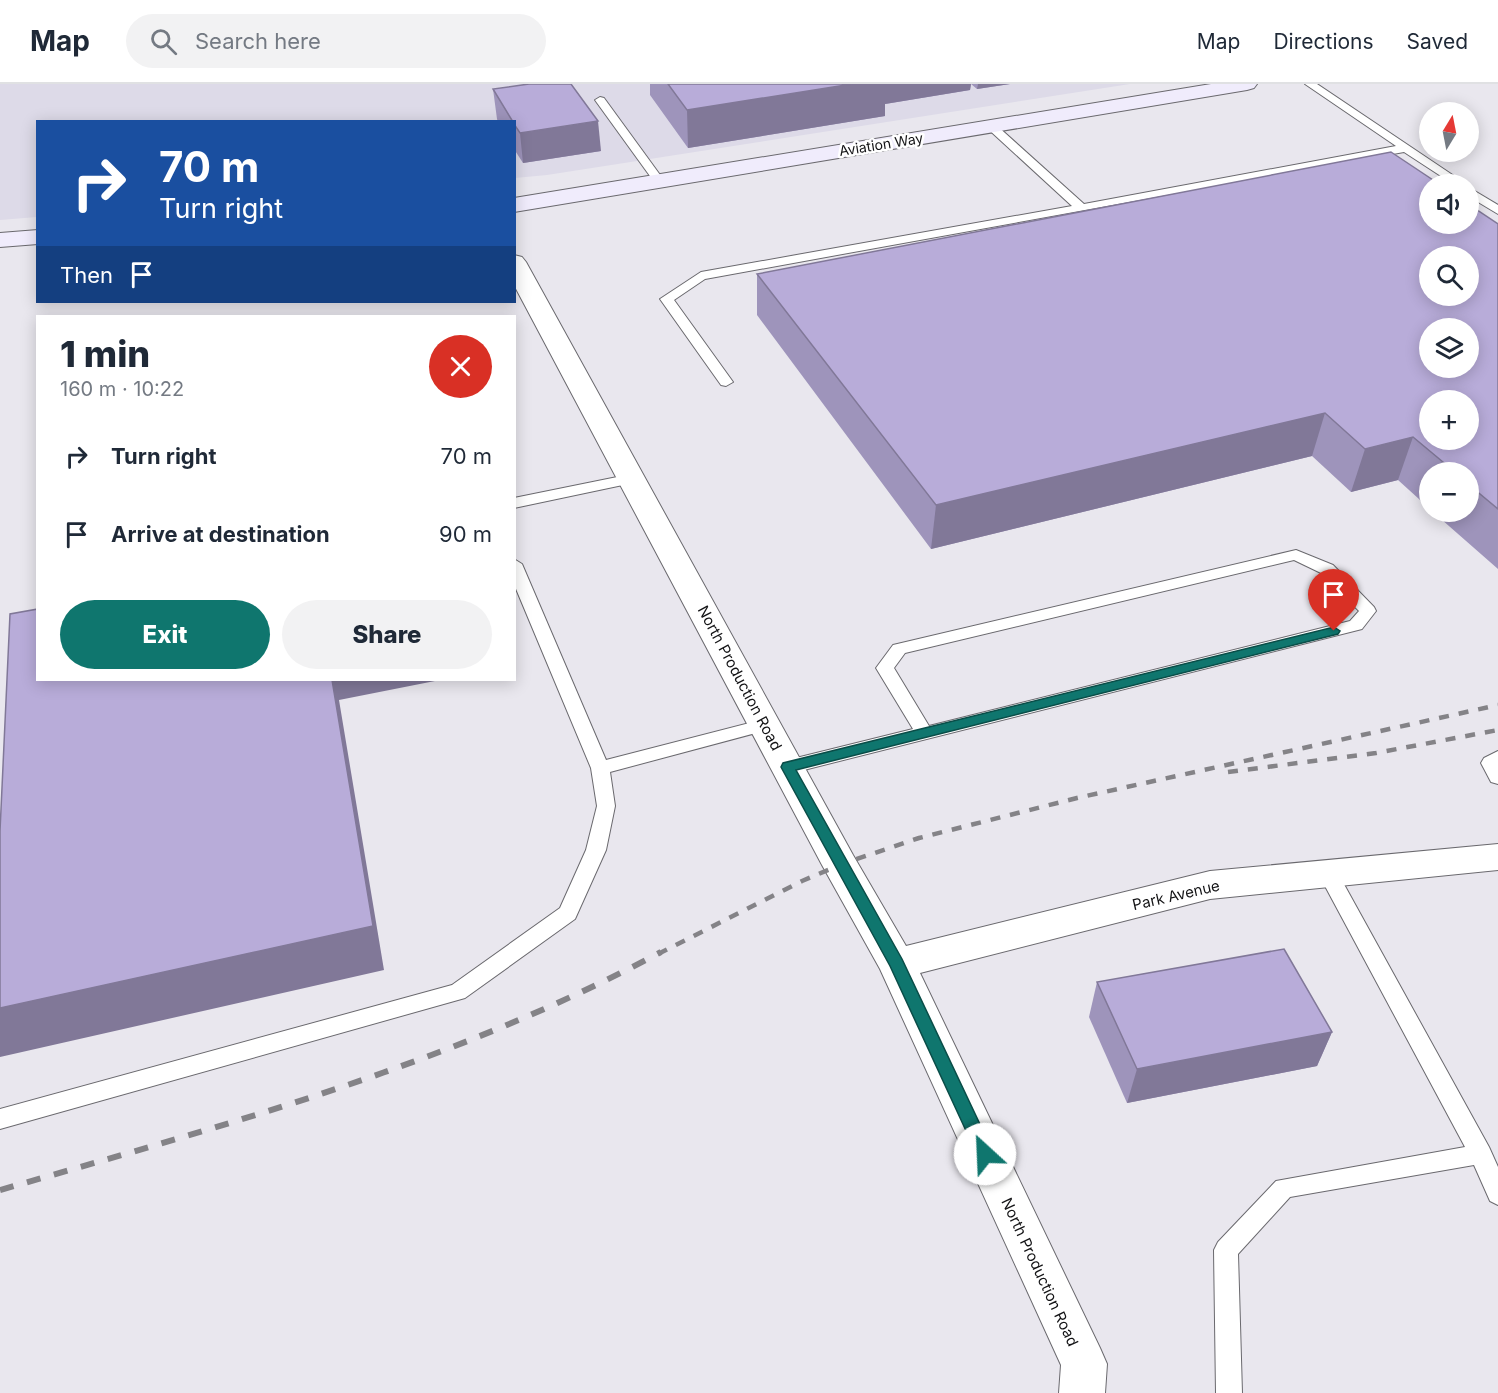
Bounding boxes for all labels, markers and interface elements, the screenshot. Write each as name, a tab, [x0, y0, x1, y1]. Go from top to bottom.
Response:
search box	[126, 14, 546, 68]
text: Map	[30, 24, 90, 58]
icon: search	[147, 25, 180, 58]
text: Search here	[195, 28, 321, 54]
text: Map	[1197, 29, 1240, 54]
text: Directions	[1273, 29, 1374, 54]
text: Saved	[1407, 29, 1468, 54]
north arrow	[1419, 102, 1479, 162]
map controls	[1419, 102, 1479, 522]
street label: Aviation Way	[838, 129, 924, 159]
text: 70 m	[159, 141, 259, 192]
icon: right	[60, 144, 138, 222]
button: sound	[1419, 174, 1479, 234]
text: Turn right	[159, 192, 283, 225]
button: search	[1419, 246, 1479, 306]
icon: arrive	[125, 258, 158, 291]
text: Then	[60, 262, 113, 288]
button: layers	[1419, 318, 1479, 378]
text: 1 min	[60, 332, 150, 376]
button: close	[429, 335, 492, 398]
text: 160 m · 10:22	[60, 377, 184, 401]
button: +	[1419, 390, 1479, 450]
icon: right	[60, 440, 93, 473]
text: Turn right	[111, 443, 217, 469]
text: 70 m	[441, 443, 492, 469]
button: −	[1419, 462, 1479, 522]
icon: arrive	[60, 518, 93, 551]
text: Arrive at destination	[111, 521, 330, 547]
text: 90 m	[439, 521, 492, 547]
pin	[1308, 569, 1359, 631]
icon: arrive	[1317, 578, 1350, 611]
button: Exit	[60, 600, 270, 669]
button: Share	[282, 600, 492, 669]
street label: North Production Road	[694, 602, 786, 754]
street label: Park Avenue	[1130, 876, 1222, 914]
position arrow	[953, 1122, 1017, 1186]
street label: North Production Road	[997, 1195, 1083, 1349]

